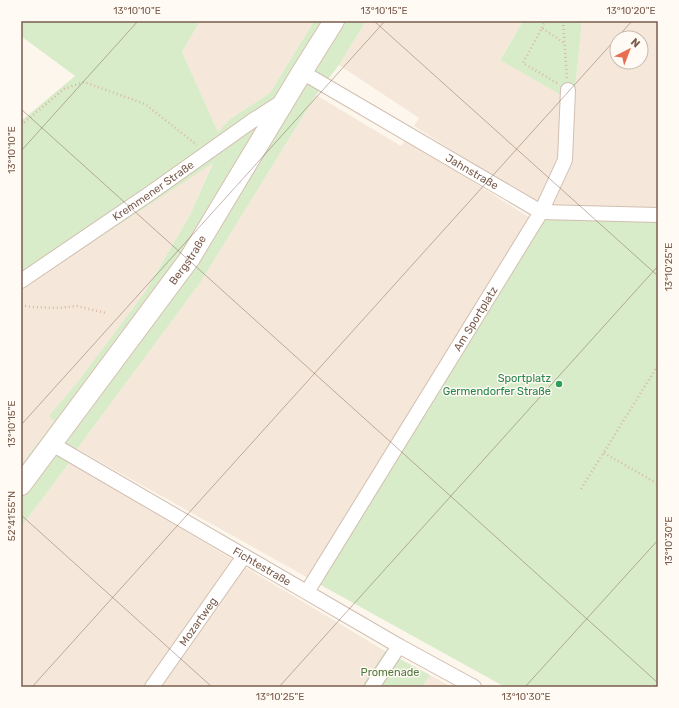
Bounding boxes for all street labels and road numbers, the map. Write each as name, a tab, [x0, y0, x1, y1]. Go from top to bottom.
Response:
street label: Jahnstraße	[443, 151, 501, 192]
street label: Kremmener Straße	[110, 158, 196, 223]
street label: Bergstraße	[166, 233, 209, 287]
street label: Am Sportplatz	[451, 284, 500, 353]
street label: Fichtestraße	[231, 544, 293, 588]
street label: Mozartweg	[176, 595, 220, 648]

